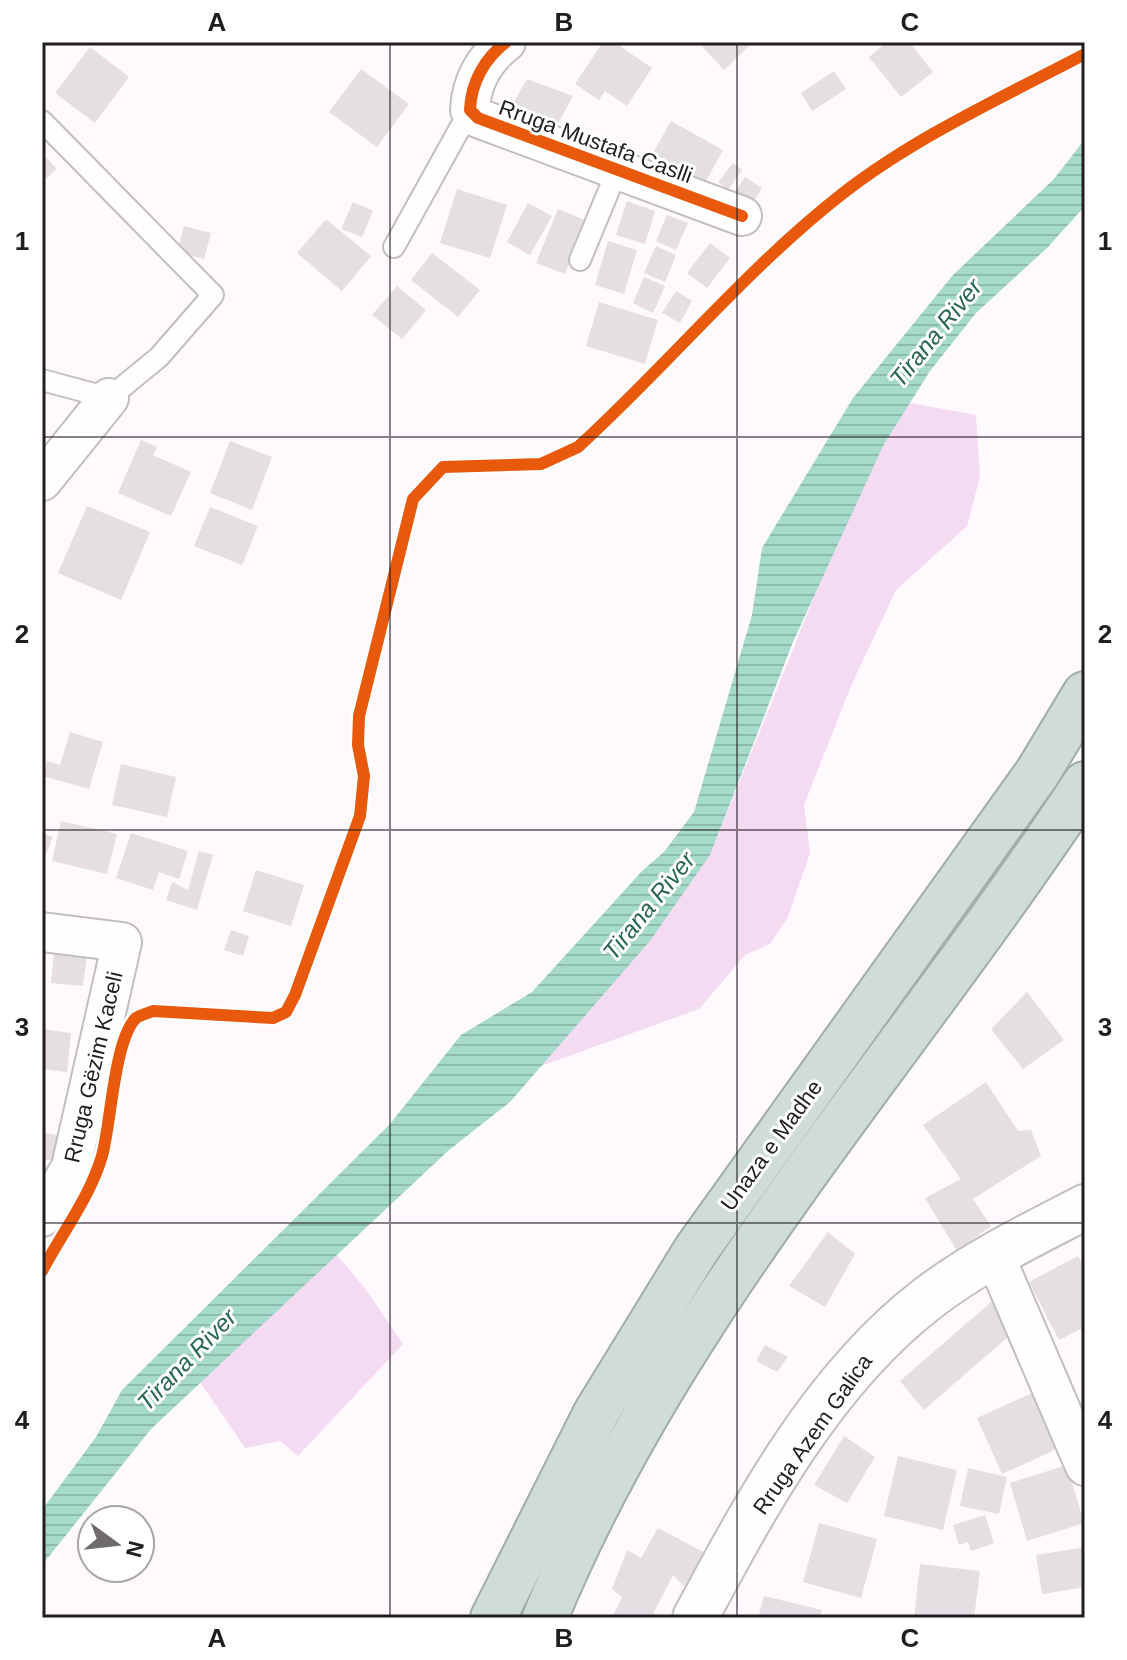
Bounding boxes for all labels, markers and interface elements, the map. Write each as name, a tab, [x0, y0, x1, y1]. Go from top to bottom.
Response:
text: A	[208, 7, 227, 37]
text: B	[555, 7, 573, 37]
text: C	[901, 7, 920, 37]
street label: Rruga Mustafa Caslli	[496, 95, 696, 188]
text: 1	[15, 226, 29, 256]
text: 1	[1098, 226, 1112, 256]
water label: Tirana River	[884, 273, 988, 392]
text: 2	[15, 619, 29, 649]
text: 2	[1098, 619, 1112, 649]
water label: Tirana River	[597, 846, 701, 965]
street label: Rruga Gëzim Kaceli	[59, 969, 128, 1165]
text: 3	[15, 1012, 29, 1042]
text: 3	[1098, 1012, 1112, 1042]
street label: Unaza e Madhe	[716, 1075, 827, 1215]
water label: Tirana River	[132, 1303, 242, 1416]
street label: Rruga Azem Galica	[748, 1349, 877, 1519]
text: 4	[15, 1405, 30, 1435]
text: 4	[1098, 1405, 1113, 1435]
north arrow	[76, 1504, 156, 1584]
text: N	[121, 1538, 149, 1560]
text: A	[208, 1623, 227, 1653]
text: B	[555, 1623, 573, 1653]
text: C	[901, 1623, 920, 1653]

